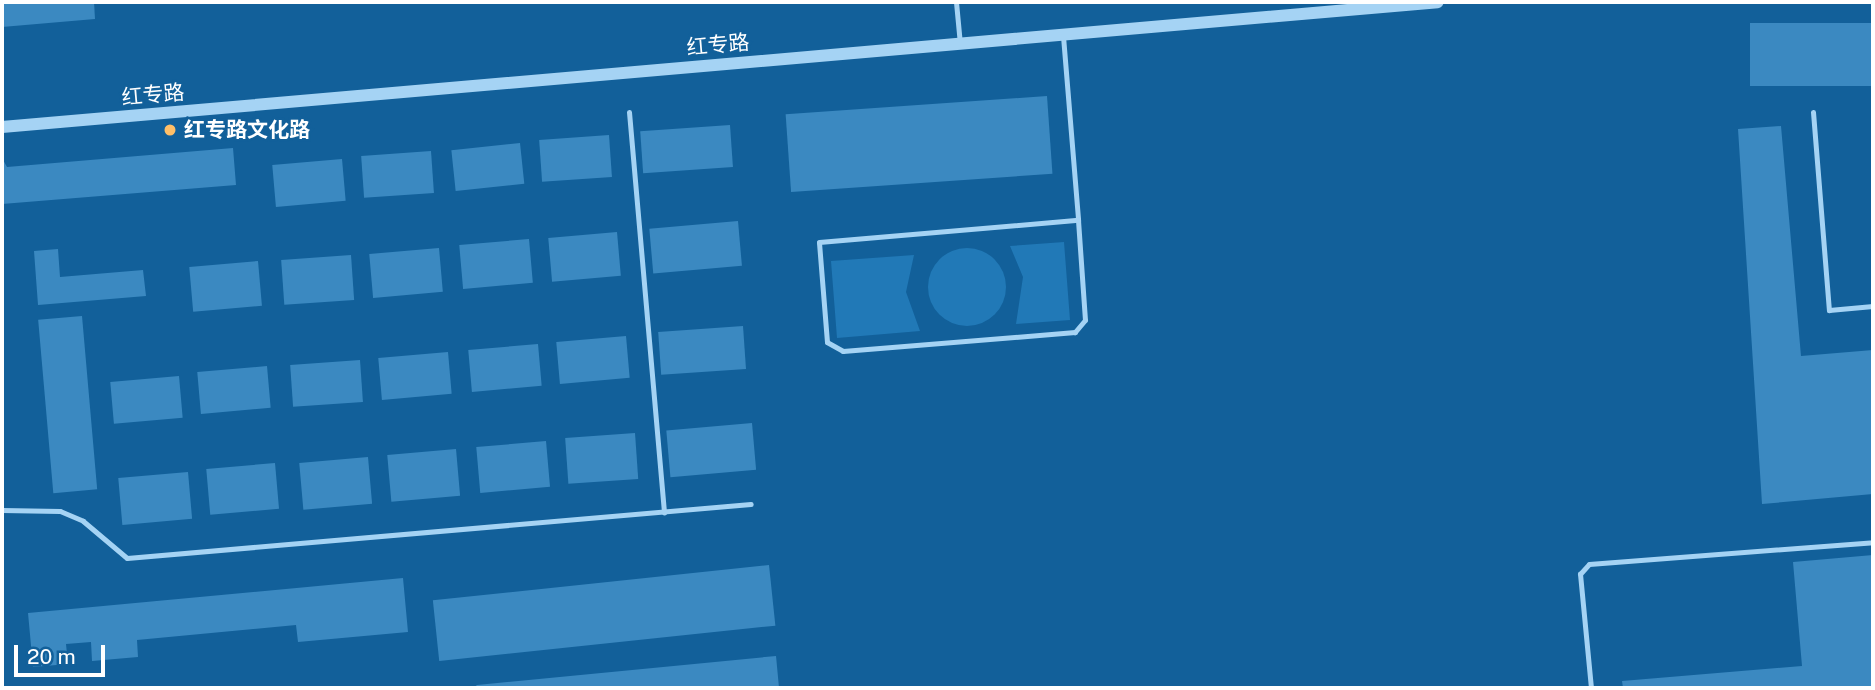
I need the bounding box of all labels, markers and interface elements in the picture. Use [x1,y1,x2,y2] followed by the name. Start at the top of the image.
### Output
[686,30,750,60] street label: 红专路
[121,80,185,110] street label: 红专路
[184,117,310,143] place label: 红专路文化路
[162,122,178,138] marker: 红专路文化路
[18,630,108,674] scale bar
[27,644,76,669] text: 20 m

